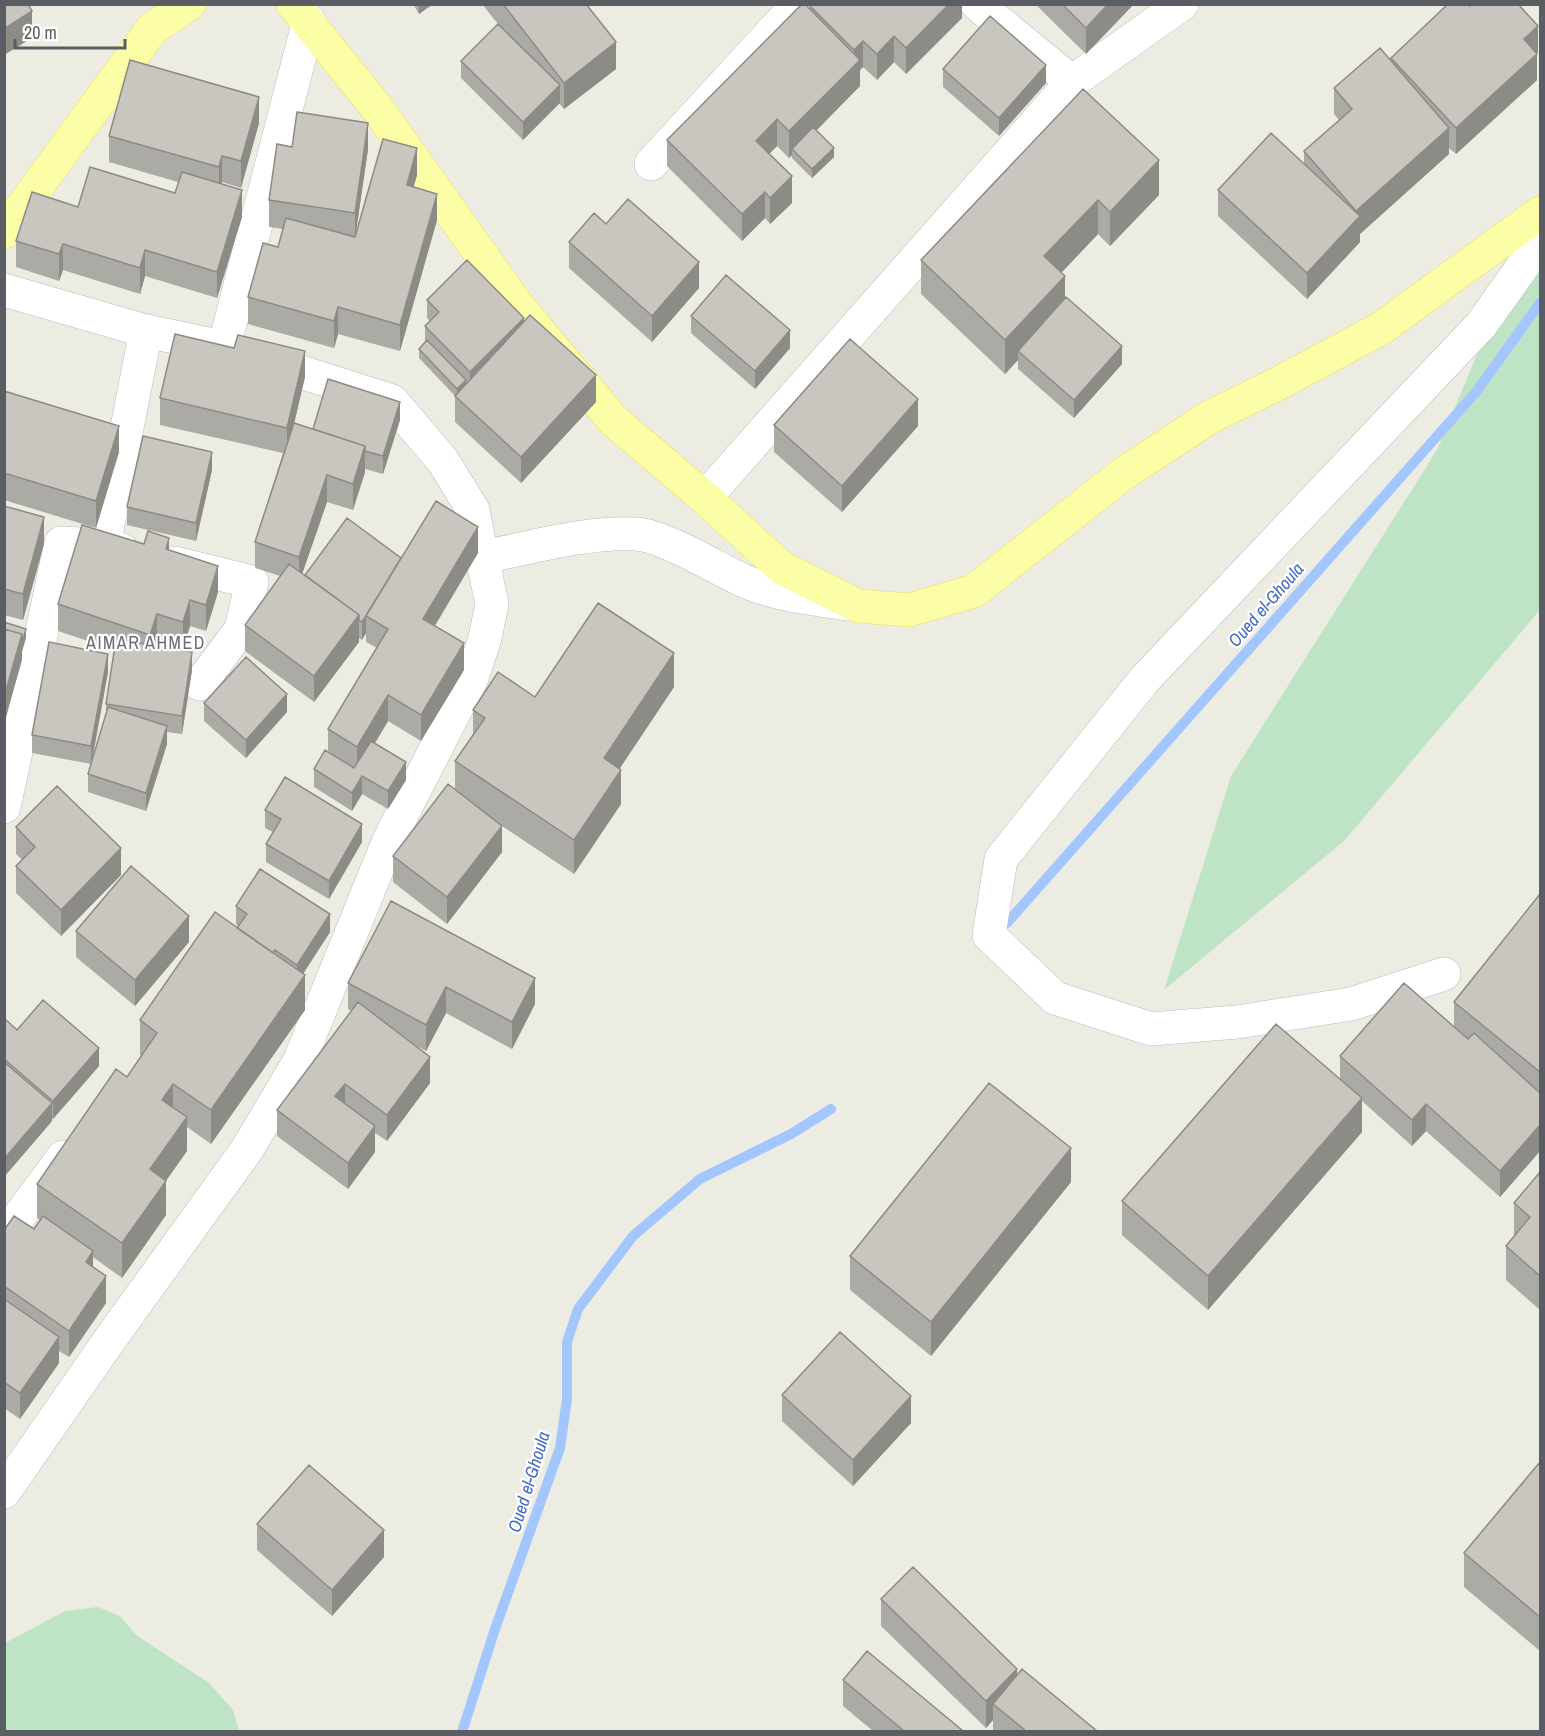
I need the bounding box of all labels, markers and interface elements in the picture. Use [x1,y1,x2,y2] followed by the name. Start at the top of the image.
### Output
[15,12,124,50] scale bar
[24,20,57,45] text: 20 m
[1222,557,1309,652] water label: Oued el-Ghoula
[85,630,206,655] district label: AIMAR AHMED
[501,1428,556,1535] water label: Oued el-Ghoula

